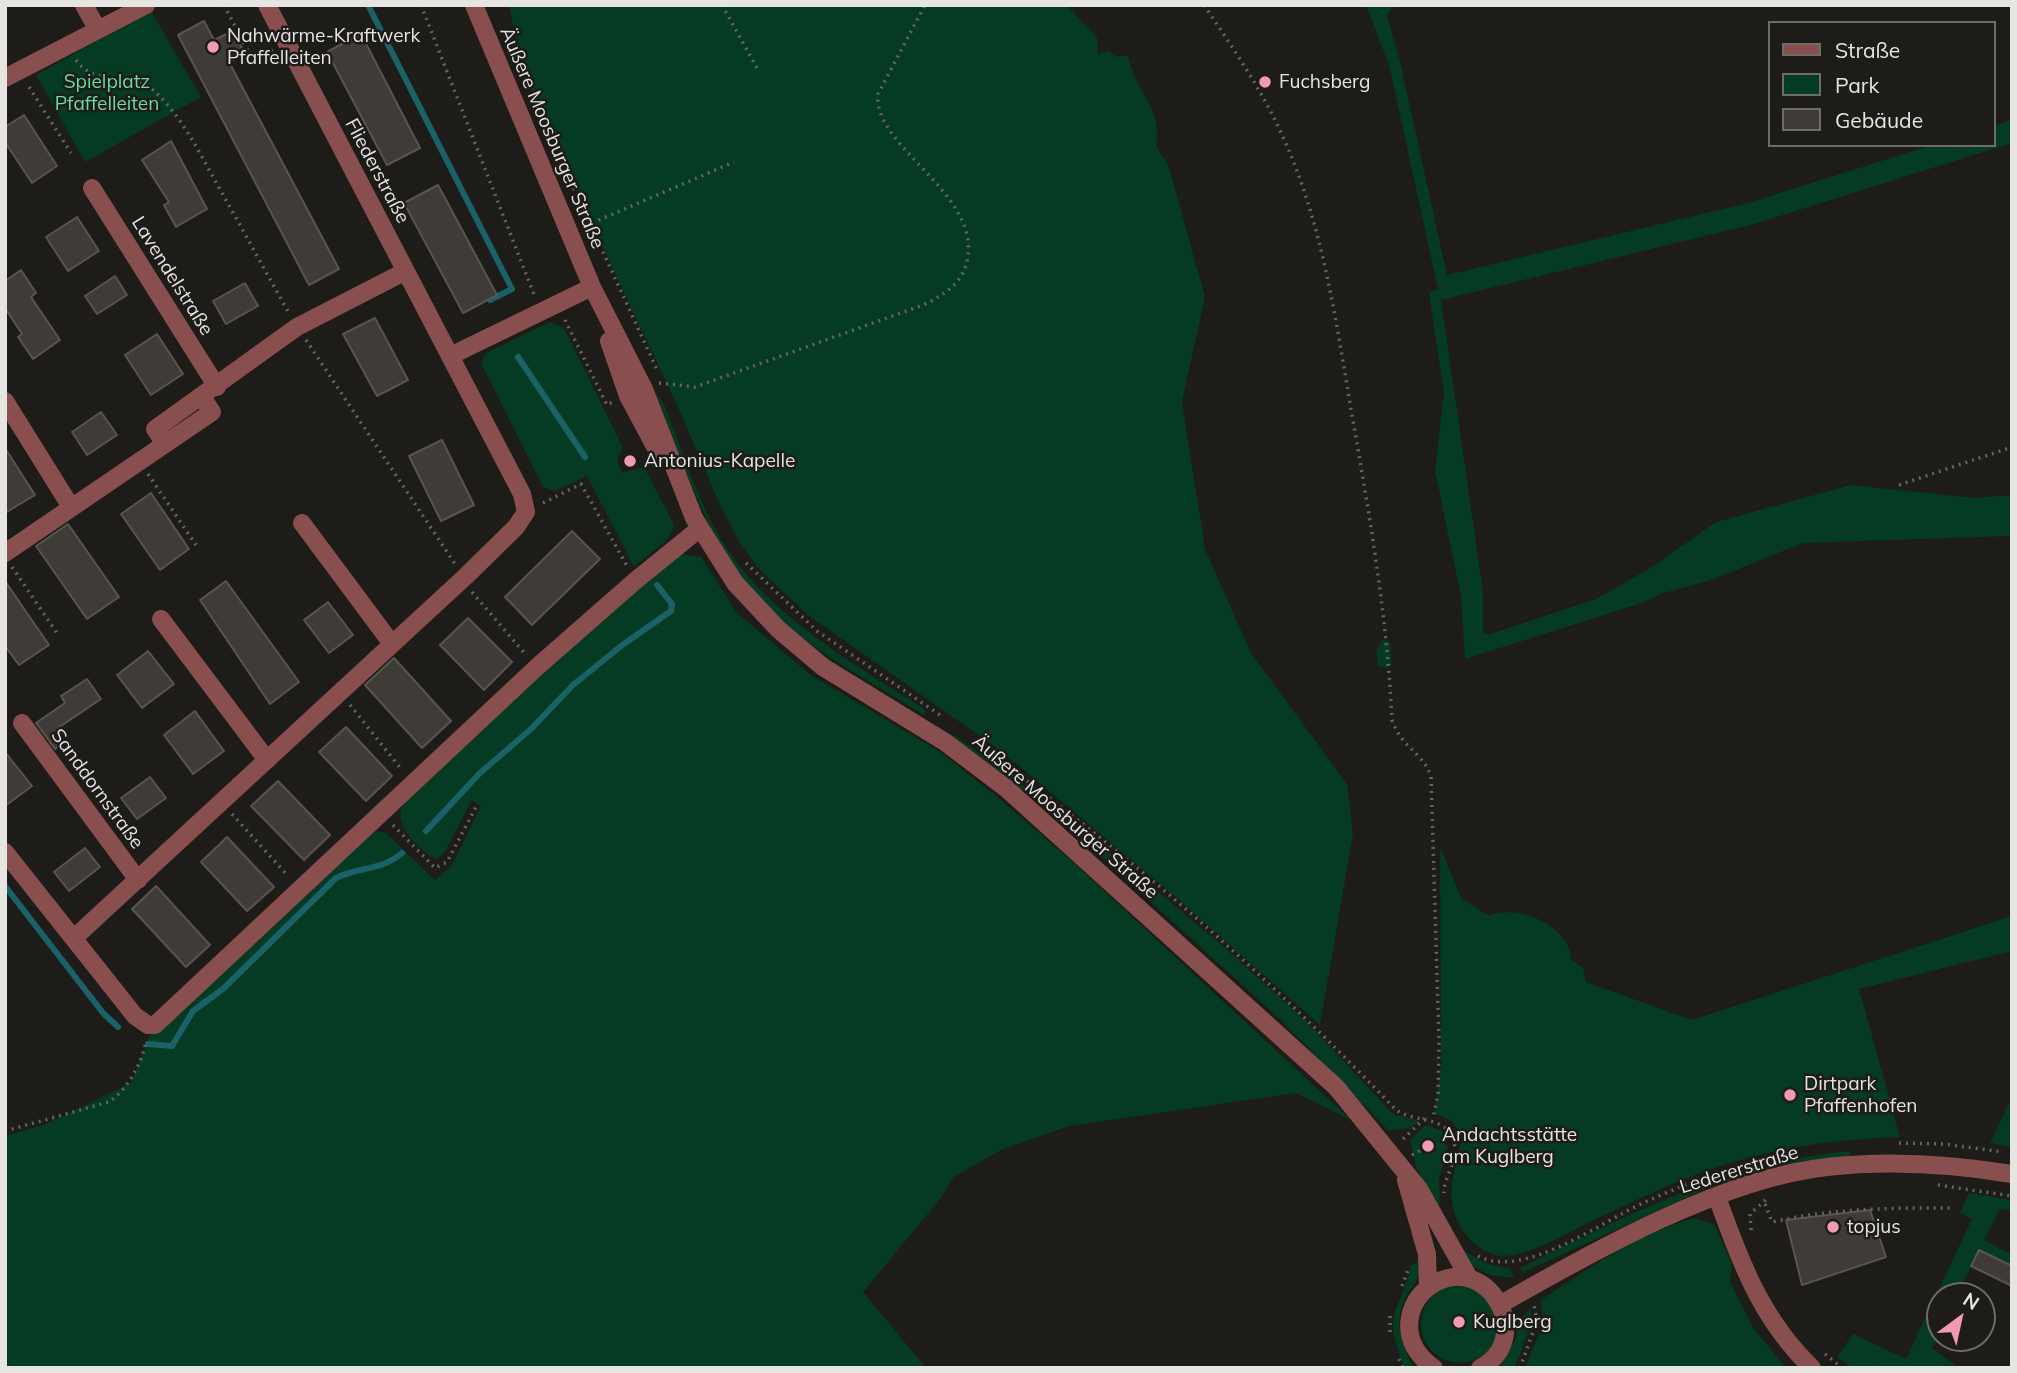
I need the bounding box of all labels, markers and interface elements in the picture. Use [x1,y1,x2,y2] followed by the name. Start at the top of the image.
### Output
[1769,21,1996,147] legend
[495,24,609,252] street label: Äußere Moosburger Straße
[227,25,420,69] place label: Nahwärme-Kraftwerk Pfaffelleiten
[1835,37,1900,63] text: Straße
[205,39,221,55] marker: Nahwärme-Kraftwerk Pfaffelleiten
[55,71,159,115] park label: Spielplatz Pfaffelleiten
[1279,71,1370,93] place label: Fuchsberg
[1835,72,1879,98] text: Park
[1257,74,1273,90] marker: Fuchsberg
[1835,107,1923,133] text: Gebäude
[340,115,414,227] street label: Fliederstraße
[126,212,218,340] street label: Lavendelstraße
[644,450,795,472] place label: Antonius-Kapelle
[622,453,638,469] marker: Antonius-Kapelle
[46,725,148,853] street label: Sanddornstraße
[967,730,1163,904] street label: Äußere Moosburger Straße
[1804,1073,1917,1117] place label: Dirtpark Pfaffenhofen
[1782,1087,1798,1103] marker: Dirtpark Pfaffenhofen
[1442,1124,1577,1168] place label: Andachtsstätte am Kuglberg
[1420,1138,1436,1154] marker: Andachtsstätte am Kuglberg
[1677,1141,1801,1199] street label: Ledererstraße
[1847,1216,1901,1238] place label: topjus
[1825,1219,1841,1235] marker: topjus
[1926,1282,1996,1352] north arrow
[1959,1287,1984,1315] text: N
[1473,1311,1552,1333] place label: Kuglberg
[1451,1314,1467,1330] marker: Kuglberg

